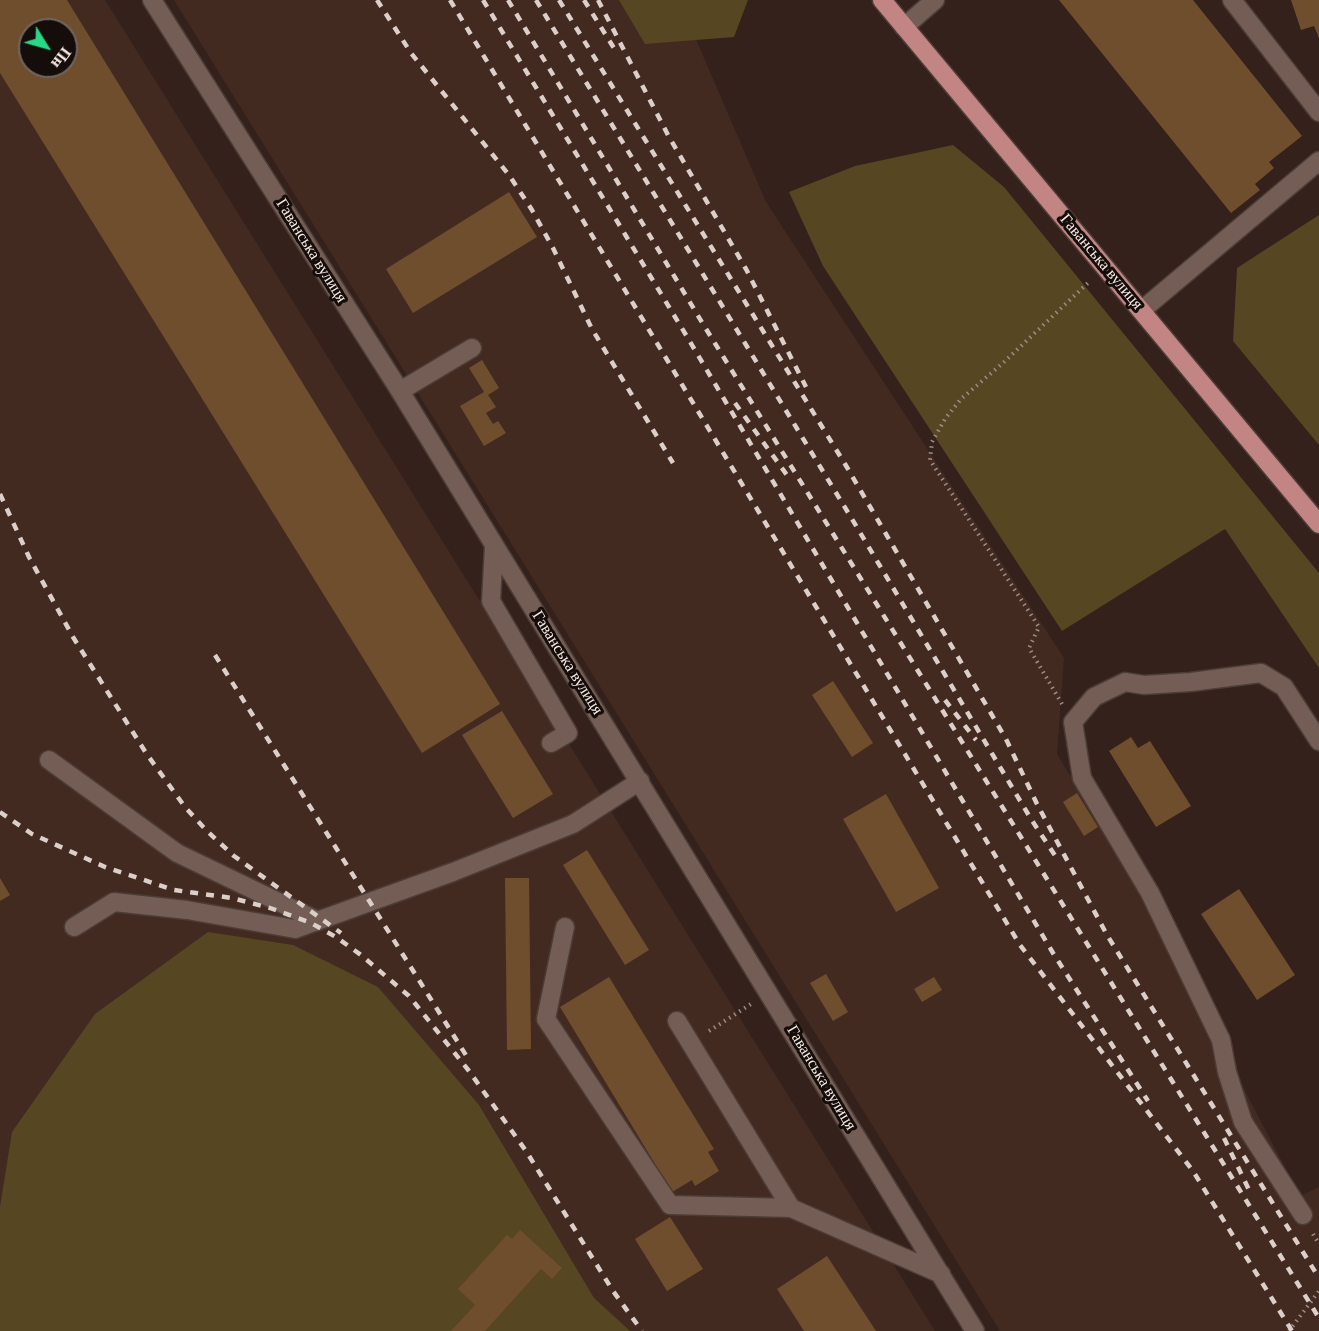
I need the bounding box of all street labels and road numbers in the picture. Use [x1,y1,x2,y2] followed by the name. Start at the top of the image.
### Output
[271,196,351,306] street label: Гаванська вулиця
[1055,210,1147,314] street label: Гаванська вулиця
[527,608,607,718] street label: Гаванська вулиця
[782,1022,860,1134] street label: Гаванська вулиця

